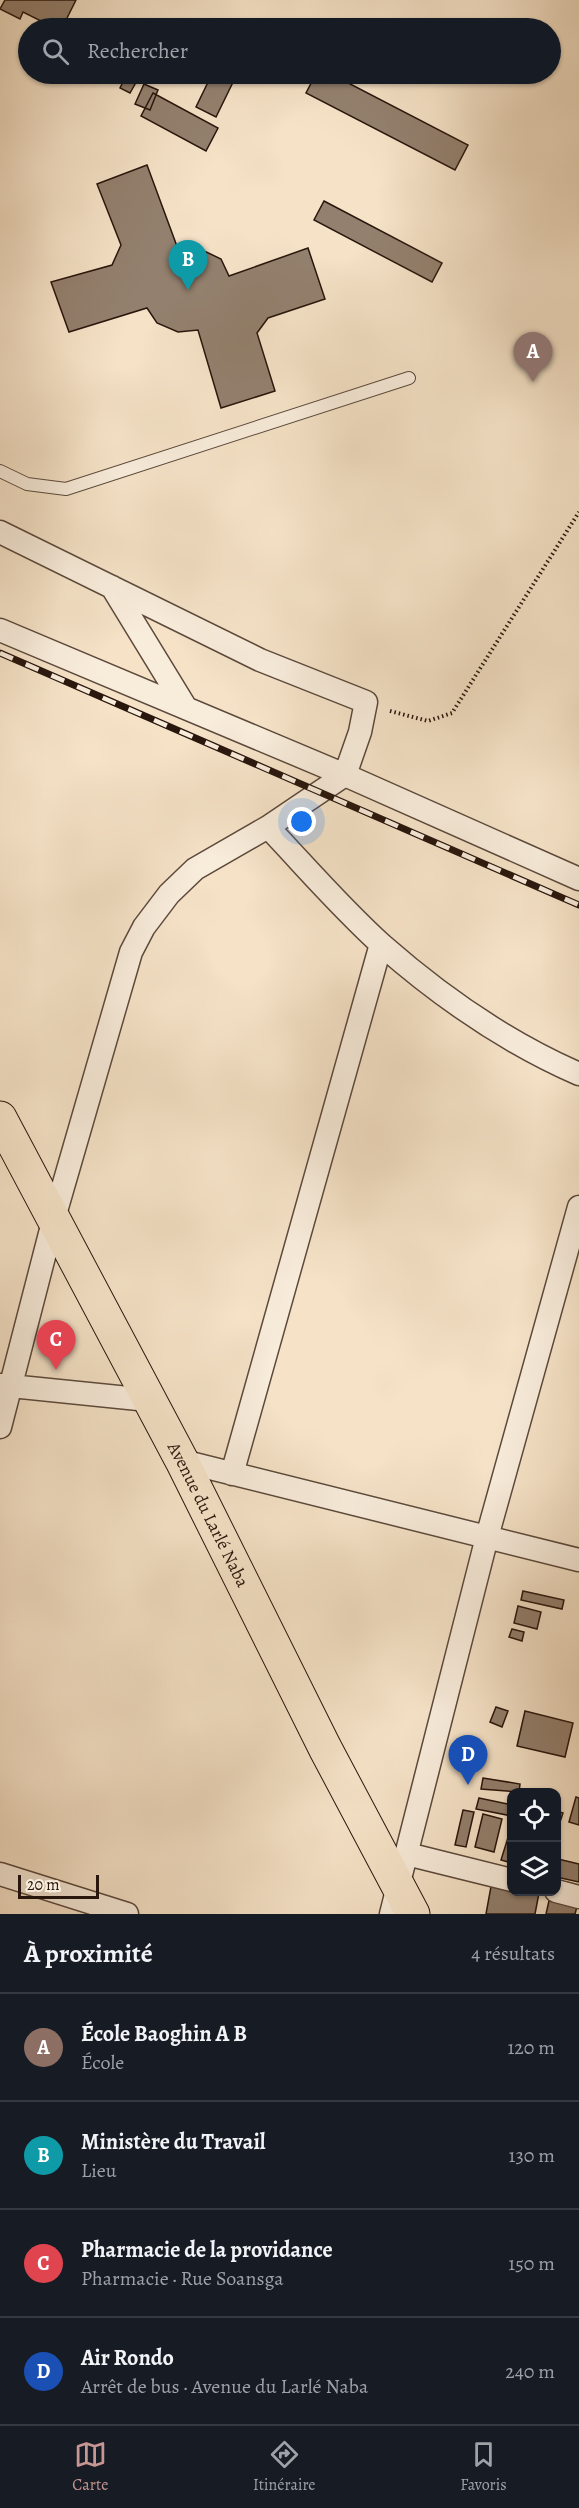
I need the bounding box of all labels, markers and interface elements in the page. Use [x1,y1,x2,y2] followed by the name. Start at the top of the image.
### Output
[18,18,561,84] search box
[39,35,72,68] icon: search
[87,36,188,66] text: Rechercher
[168,240,207,290] pin: B
[514,332,552,382] pin: A
[287,807,316,836] your location
[36,1320,76,1370] pin: C
[162,1437,255,1592] street label: Avenue du Larlé Naba
[448,1736,488,1785] pin: D
[507,1788,561,1896] map controls
[507,1788,561,1842] button: locate
[507,1842,561,1896] button: layers
[18,1872,99,1900] scale bar
[27,1874,60,1896] text: 20 m
[24,1936,153,1971] text: À proximité
[471,1940,555,1967] text: 4 résultats
[81,2019,247,2049] text: École Baoghin A B
[37,2034,50,2061] text: A
[507,2034,555,2061] text: 120 m
[81,2049,124,2076] text: École
[81,2127,266,2157] text: Ministère du Travail
[37,2142,50,2169] text: B
[509,2142,555,2169] text: 130 m
[81,2157,117,2184] text: Lieu
[81,2235,333,2265] text: Pharmacie de la providance
[37,2250,50,2277] text: C
[508,2250,555,2277] text: 150 m
[81,2265,284,2292] text: Pharmacie · Rue Soansga
[81,2343,174,2373] text: Air Rondo
[37,2358,50,2385] text: D
[505,2358,555,2385] text: 240 m
[81,2373,368,2400] text: Arrêt de bus · Avenue du Larlé Naba
[72,2438,108,2496] tab: Carte
[253,2438,316,2496] tab: Itinéraire
[460,2438,507,2496] tab: Favoris

